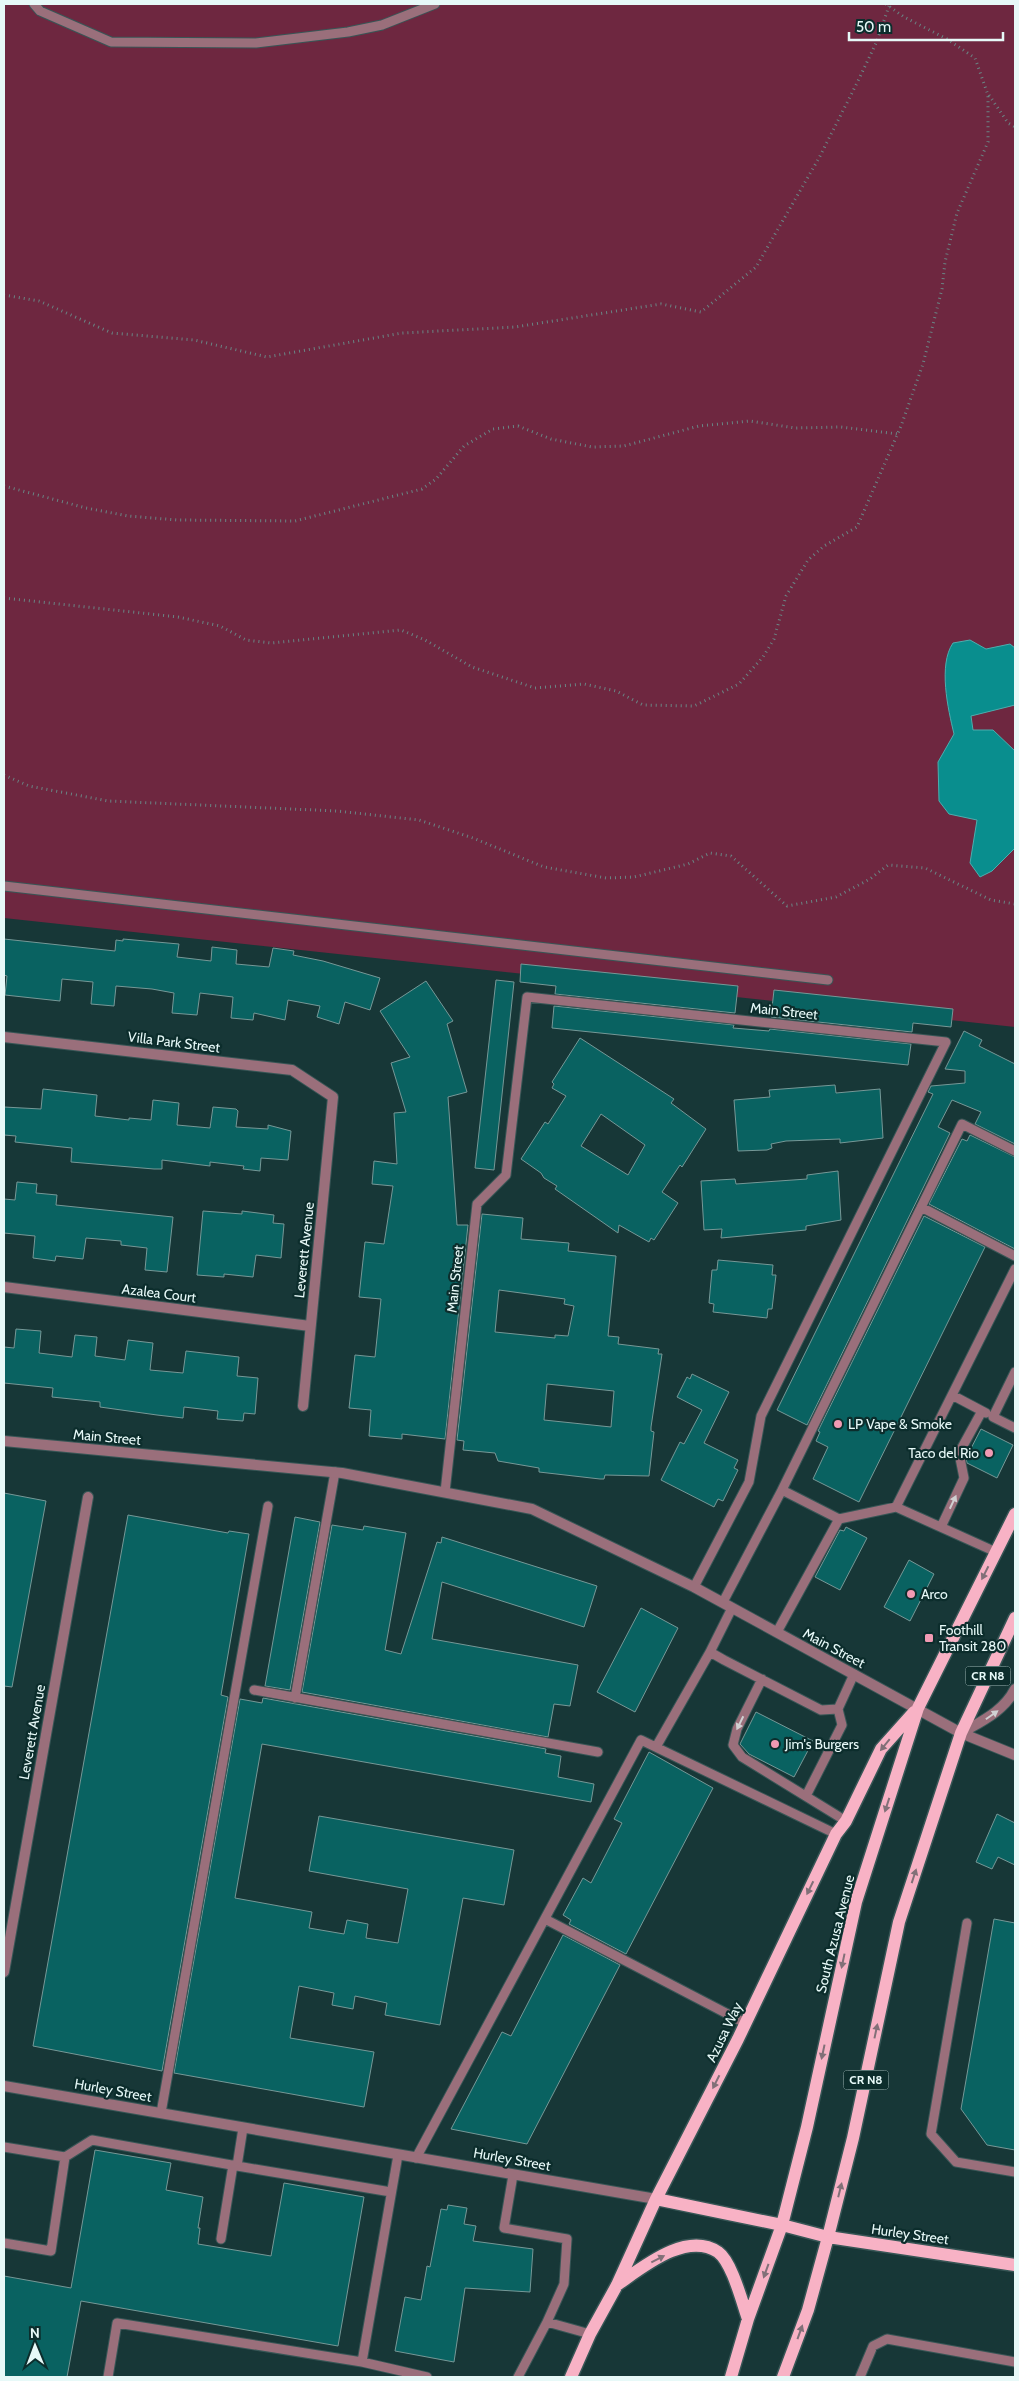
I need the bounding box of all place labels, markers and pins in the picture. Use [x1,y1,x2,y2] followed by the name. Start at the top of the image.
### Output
[848,1415,952,1433] place label: LP Vape & Smoke
[832,1418,844,1430] marker: LP Vape & Smoke
[908,1444,979,1462] place label: Taco del Rio
[983,1447,995,1459] marker: Taco del Rio
[921,1585,948,1603] place label: Arco
[905,1588,917,1600] marker: Arco
[939,1621,1007,1655] place label: Foothill Transit 280
[923,1632,935,1644] marker: Foothill Transit 280
[784,1735,859,1753] place label: Jim's Burgers
[769,1738,781,1750] marker: Jim's Burgers

